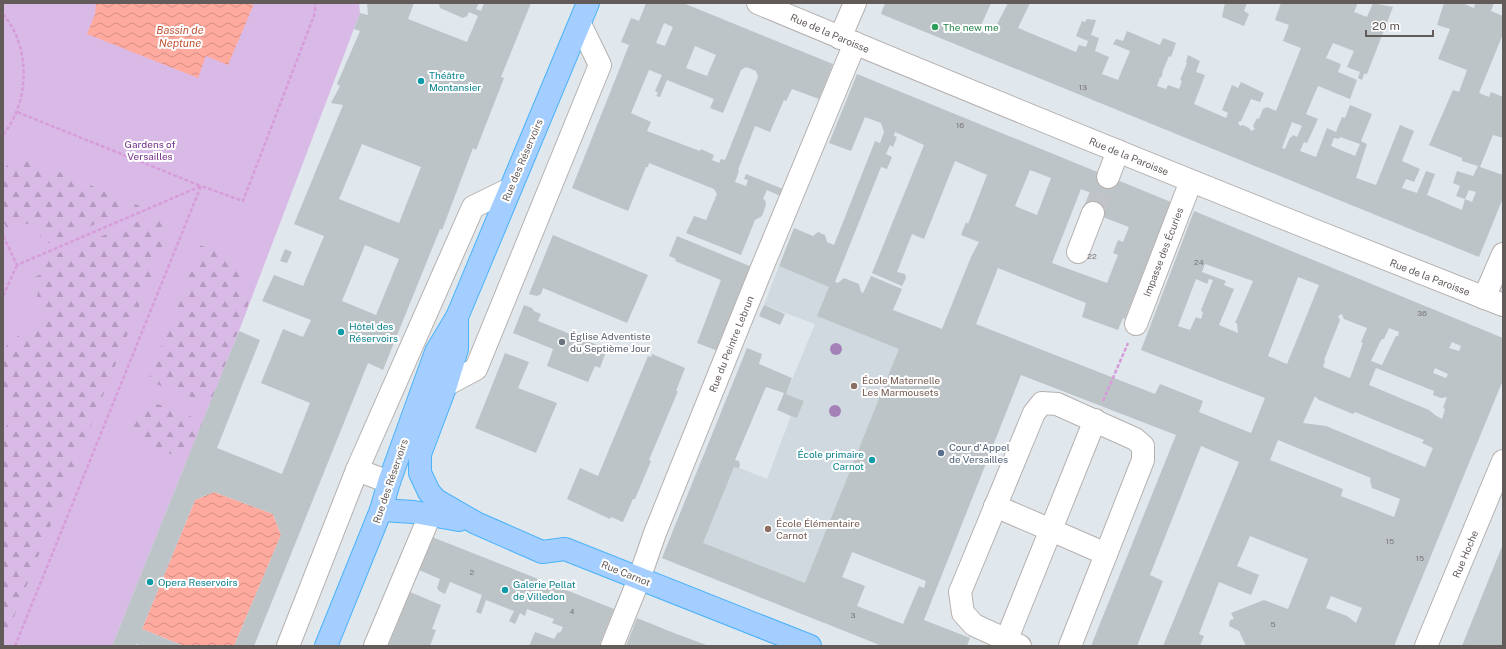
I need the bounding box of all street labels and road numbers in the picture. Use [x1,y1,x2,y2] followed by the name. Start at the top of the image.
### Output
[789,11,872,55] street label: Rue de la Paroisse
[499,117,545,203] street label: Rue des Réservoirs
[1087,135,1171,178] street label: Rue de la Paroisse
[1140,206,1186,298] street label: Impasse des Écuries
[1388,256,1472,298] street label: Rue de la Paroisse
[706,294,756,394] street label: Rue du Peintre Lebrun
[370,437,410,525] street label: Rue des Réservoirs
[1450,528,1481,580] street label: Rue Hoche
[600,558,652,588] street label: Rue Carnot

